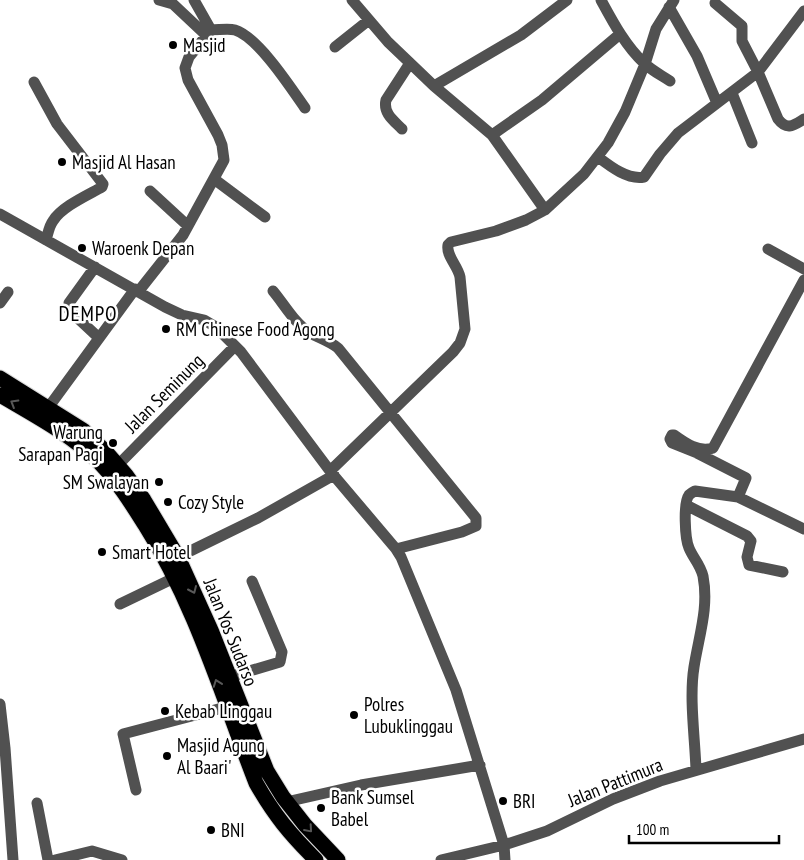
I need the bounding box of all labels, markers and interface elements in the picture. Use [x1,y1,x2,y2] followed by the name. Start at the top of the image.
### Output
[183,33,226,57] place label: Masjid
[167,39,179,51] marker: Masjid
[72,150,176,174] place label: Masjid Al Hasan
[56,156,68,168] marker: Masjid Al Hasan
[92,236,194,260] place label: Waroenk Depan
[76,242,88,254] marker: Waroenk Depan
[58,300,118,327] district label: DEMPO
[176,317,335,341] place label: RM Chinese Food Agong
[160,323,172,335] marker: RM Chinese Food Agong
[119,348,209,438] street label: Jalan Seminung
[11,400,20,410] one-way arrow
[18,420,103,466] place label: Warung Sarapan Pagi
[107,437,119,449] marker: Warung Sarapan Pagi
[63,470,149,494] place label: SM Swalayan
[153,476,165,488] marker: SM Swalayan
[178,490,244,514] place label: Cozy Style
[162,496,174,508] marker: Cozy Style
[112,540,191,564] place label: Smart Hotel
[96,546,108,558] marker: Smart Hotel
[198,574,263,689] street label: Jalan Yos Sudarso
[186,585,197,594] one-way arrow
[213,679,223,687] one-way arrow
[364,692,453,738] place label: Polres Lubuklinggau
[175,699,272,723] place label: Kebab Linggau
[159,705,171,717] marker: Kebab Linggau
[348,709,360,721] marker: Polres Lubuklinggau
[177,733,265,779] place label: Masjid Agung Al Baari'
[161,750,173,762] marker: Masjid Agung Al Baari'
[563,752,666,812] street label: Jalan Pattimura
[331,785,415,831] place label: Bank Sumsel Babel
[513,789,536,813] place label: BRI
[497,795,509,807] marker: BRI
[315,802,327,814] marker: Bank Sumsel Babel
[629,812,779,844] scale bar
[221,818,245,842] place label: BNI
[636,820,669,839] text: 100 m
[303,823,312,832] one-way arrow
[205,824,217,836] marker: BNI

